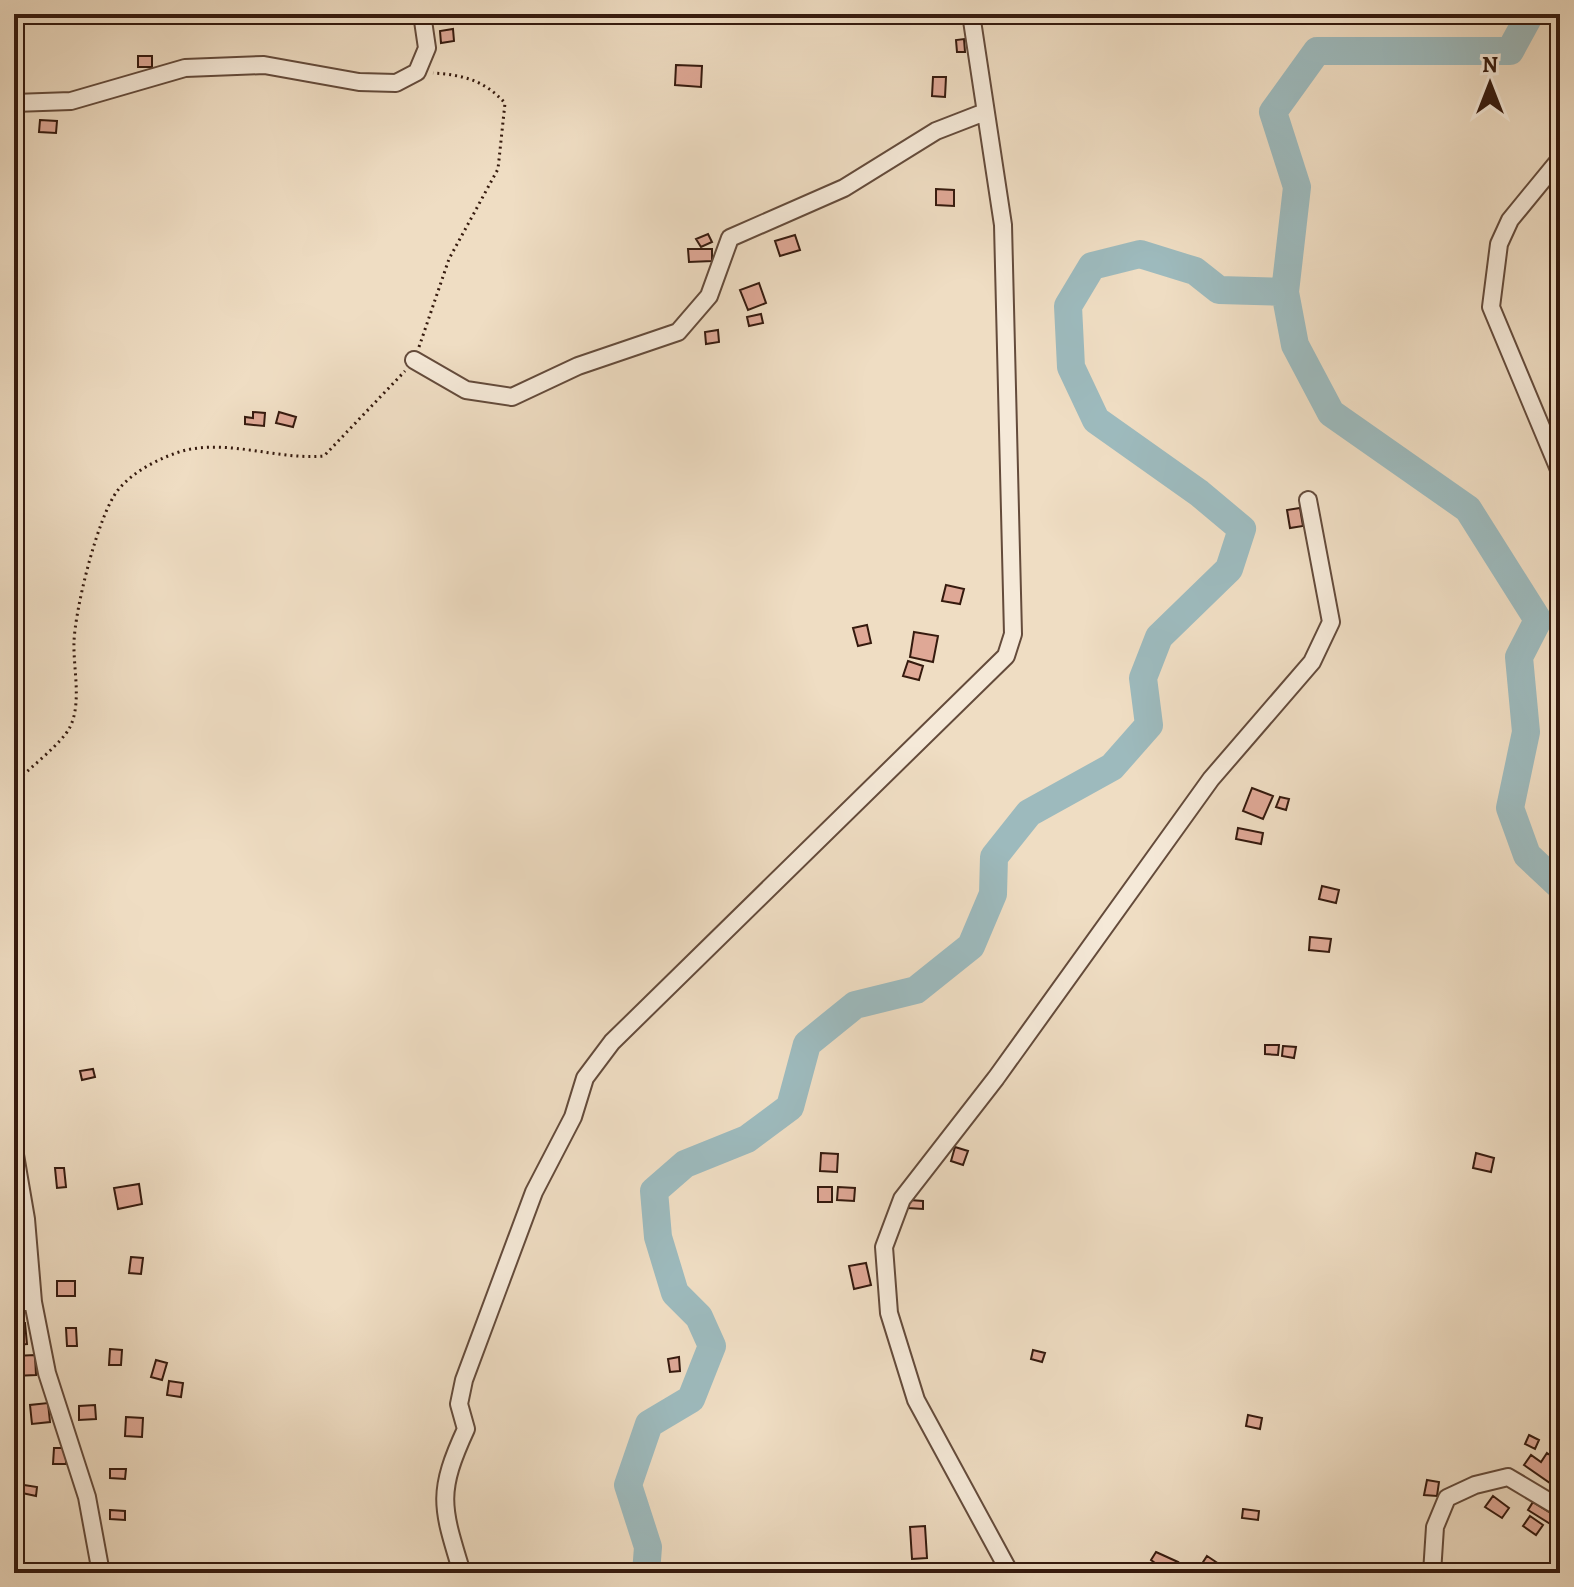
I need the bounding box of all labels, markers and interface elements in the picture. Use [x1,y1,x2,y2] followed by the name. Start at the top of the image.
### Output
[1450,44,1530,124] north arrow
[1482,50,1498,80] text: N

